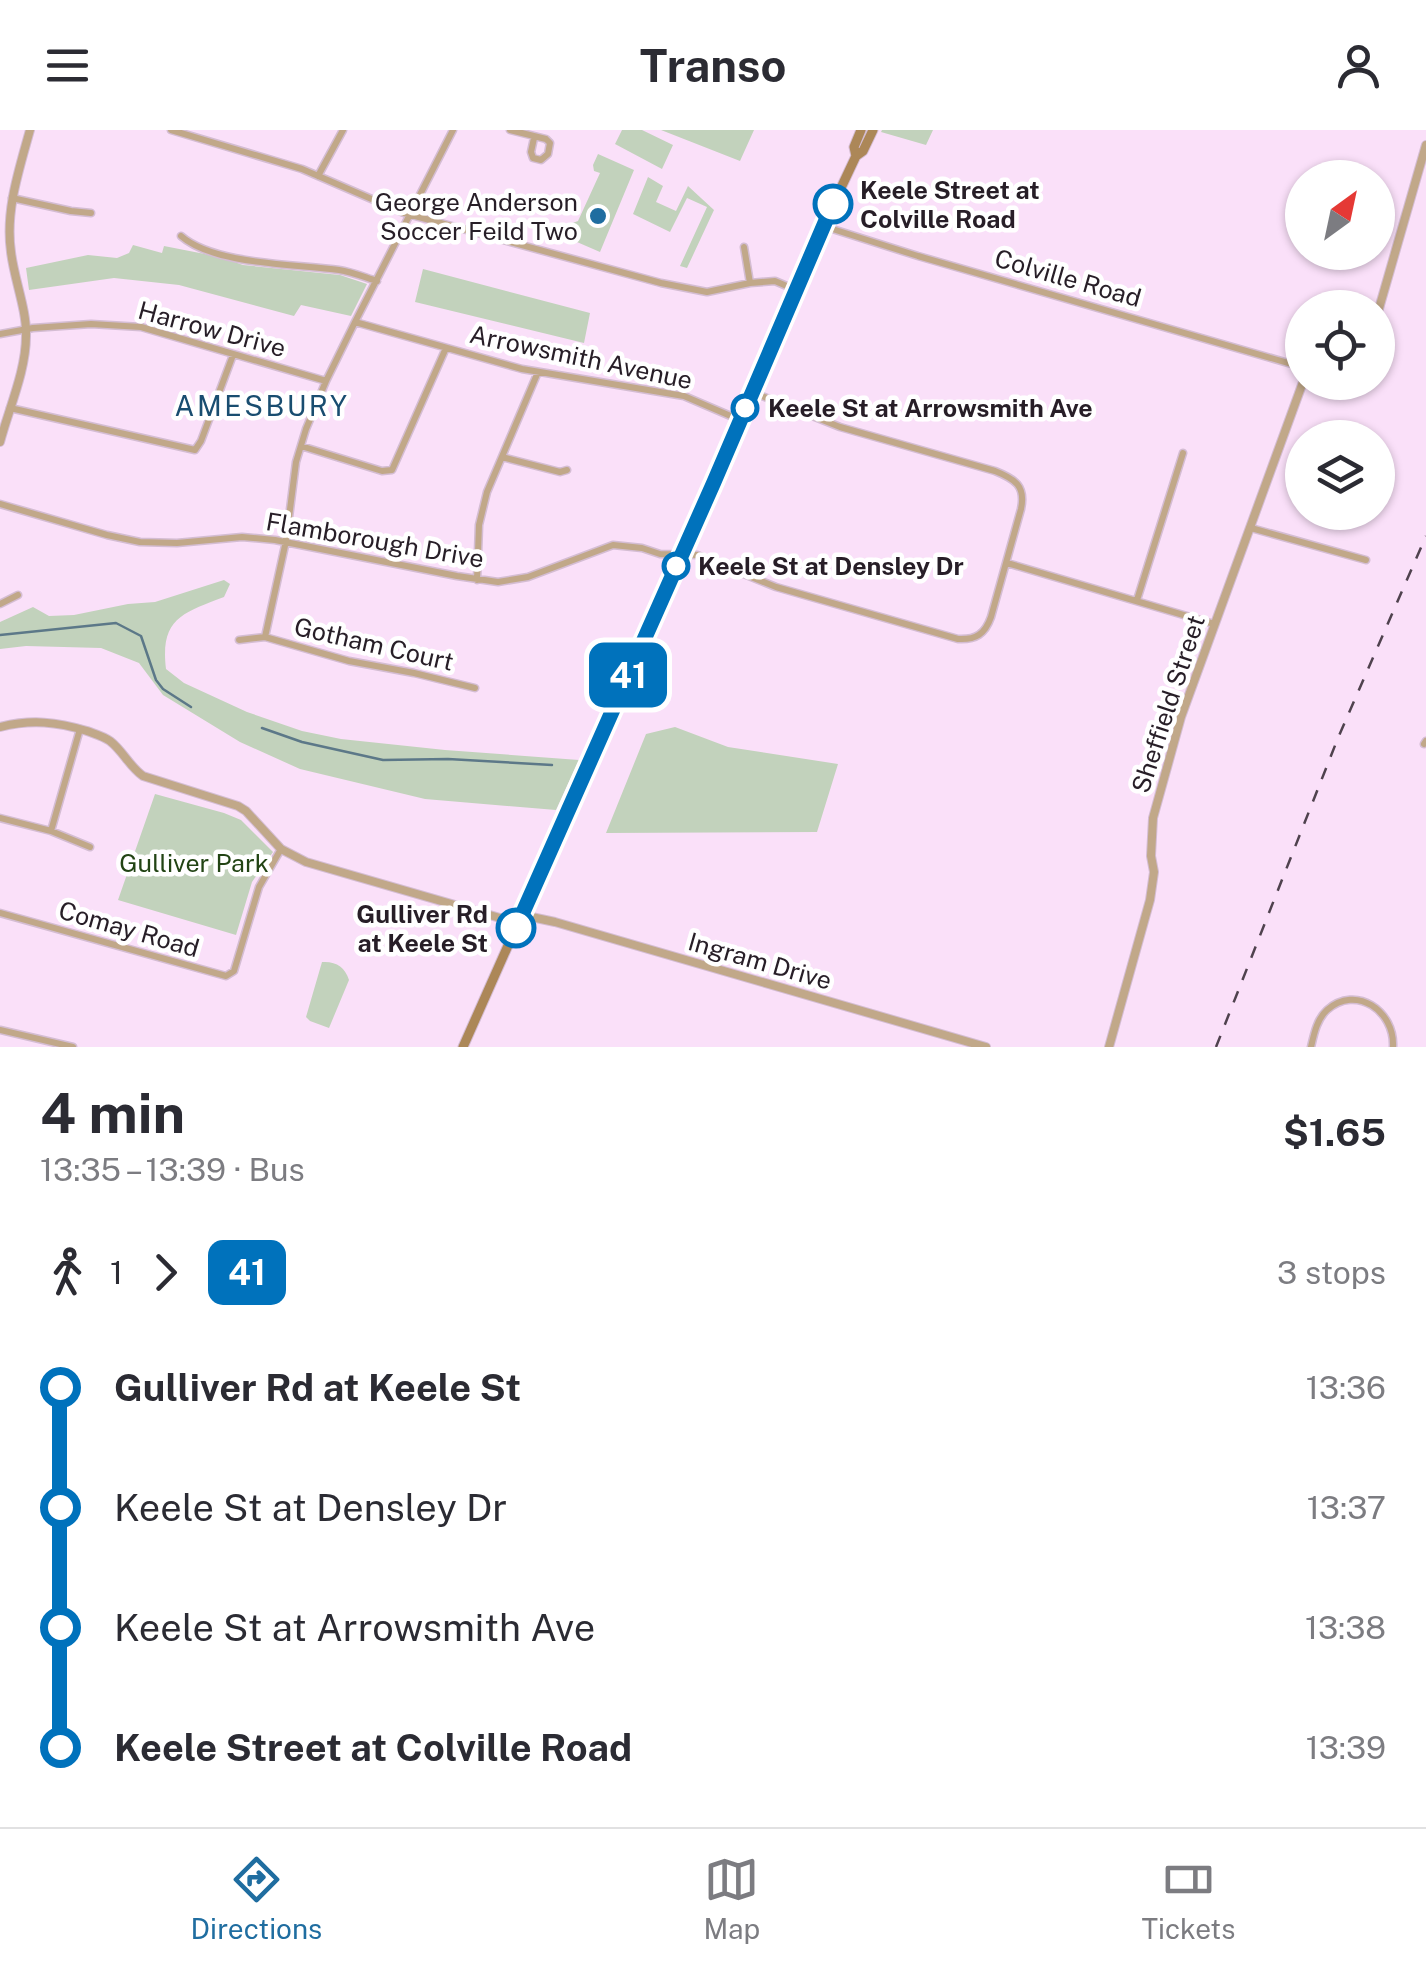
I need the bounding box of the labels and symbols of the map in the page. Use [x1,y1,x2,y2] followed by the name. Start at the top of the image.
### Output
[1285,160,1395,270] north arrow
[860,175,1040,234] place label: Keele Street at Colville Road
[814,185,852,223] marker: Keele Street at Colville Road
[375,187,578,246] place label: George Anderson Soccer Feild Two
[587,205,609,227] marker: George Anderson Soccer Feild Two
[991,243,1145,313] street label: Colville Road
[135,295,289,363] street label: Harrow Drive
[467,319,695,395] street label: Arrowsmith Avenue
[175,389,349,422] district label: AMESBURY
[768,393,1093,423] place label: Keele St at Arrowsmith Ave
[732,395,758,421] marker: Keele St at Arrowsmith Ave
[264,506,486,574] street label: Flamborough Drive
[698,551,964,581] place label: Keele St at Densley Dr
[663,553,689,579] marker: Keele St at Densley Dr
[291,611,457,677] street label: Gotham Court
[1125,611,1211,797] street label: Sheffield Street
[583,642,673,708] line badge: 41
[119,848,269,878] park label: Gulliver Park
[55,895,203,963] street label: Comay Road
[356,899,488,958] place label: Gulliver Rd at Keele St
[497,909,535,947] marker: Gulliver Rd at Keele St
[685,926,835,996] street label: Ingram Drive

